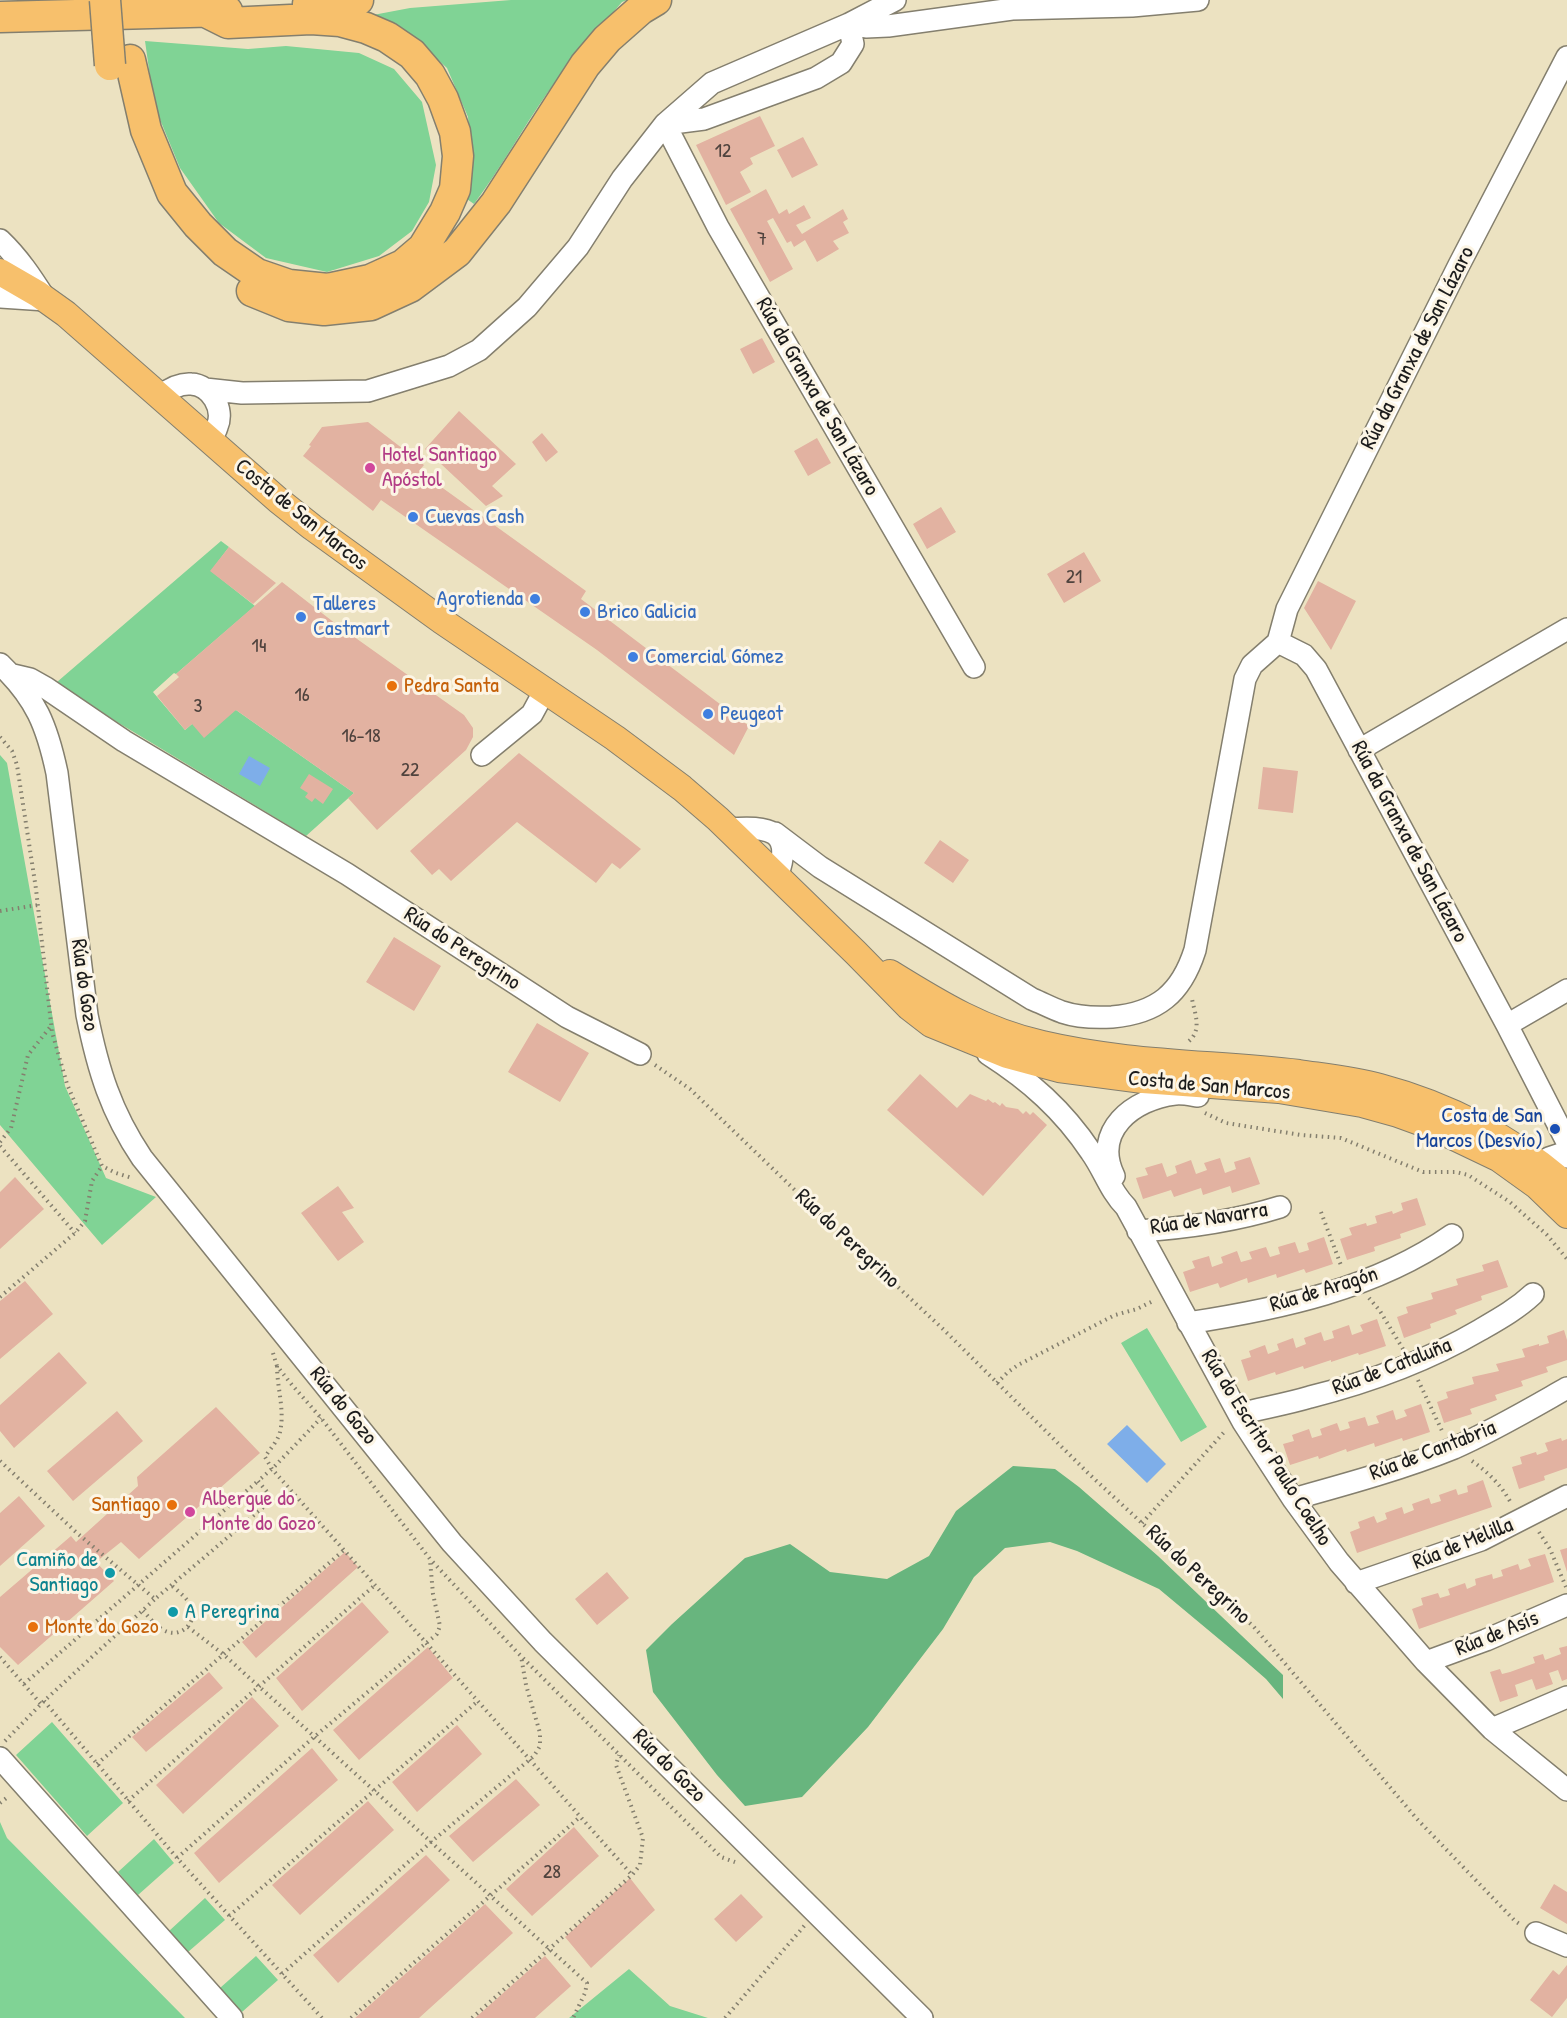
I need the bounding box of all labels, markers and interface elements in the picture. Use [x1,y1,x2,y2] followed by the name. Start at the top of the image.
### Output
[715,140,731,164] house number: 12
[757,228,767,252] house number: 7
[1355,242,1481,454] street label: Rúa da Granxa de San Lázaro
[750,293,884,501] street label: Rúa da Granxa de San Lázaro
[382,442,497,494] place label: Hotel Santiago Apóstol
[229,454,373,576] street label: Costa de San Marcos
[363,461,377,475] marker: Hotel Santiago Apóstol
[425,504,524,530] place label: Cuevas Cash
[406,510,420,524] marker: Cuevas Cash
[1066,566,1082,590] house number: 21
[437,586,523,612] place label: Agrotienda
[313,591,389,642] place label: Talleres Castmart
[528,592,542,606] marker: Agrotienda
[597,599,696,625] place label: Brico Galicia
[578,605,592,619] marker: Brico Galicia
[294,610,308,624] marker: Talleres Castmart
[252,635,266,659] house number: 14
[645,644,784,670] place label: Comercial Gómez
[626,650,640,664] marker: Comercial Gómez
[404,673,499,699] place label: Pedra Santa
[385,679,399,693] marker: Pedra Santa
[294,684,310,708] house number: 16
[194,695,202,719] house number: 3
[720,701,783,727] place label: Peugeot
[701,707,715,721] marker: Peugeot
[341,725,381,749] house number: 16-18
[1345,737,1473,947] street label: Rúa da Granxa de San Lázaro
[401,759,419,783] house number: 22
[399,902,525,996] street label: Rúa do Peregrino
[64,937,104,1033] street label: Rúa do Gozo
[1127,1066,1291,1106] street label: Costa de San Marcos
[1416,1103,1543,1154] place label: Costa de San Marcos (Desvío)
[1548,1122,1562,1136] marker: Costa de San Marcos (Desvío)
[789,1184,905,1294] street label: Rúa do Peregrino
[1149,1197,1269,1241] street label: Rúa de Navarra
[1267,1261,1381,1319] street label: Rúa de Aragón
[1329,1332,1455,1402] street label: Rúa de Cataluña
[1195,1345,1337,1551] street label: Rúa do Escritor Paulo Coelho
[304,1362,382,1450] street label: Rúa do Gozo
[1366,1415,1500,1487] street label: Rúa de Cantabria
[202,1486,315,1538] place label: Albergue do Monte do Gozo
[92,1492,160,1518] place label: Santiago
[165,1498,179,1512] marker: Santiago
[183,1505,197,1519] marker: Albergue do Monte do Gozo
[1409,1512,1517,1576] street label: Rúa de Melilla
[1140,1520,1256,1630] street label: Rúa do Peregrino
[16,1547,98,1598] place label: Camiño de Santiago
[103,1566,117,1580] marker: Camiño de Santiago
[185,1599,279,1625] place label: A Peregrina
[166,1605,180,1619] marker: A Peregrina
[1452,1605,1542,1663] street label: Rúa de Asís
[45,1614,158,1640] place label: Monte do Gozo
[26,1620,40,1634] marker: Monte do Gozo
[627,1724,711,1808] street label: Rúa do Gozo
[543,1861,561,1885] house number: 28

